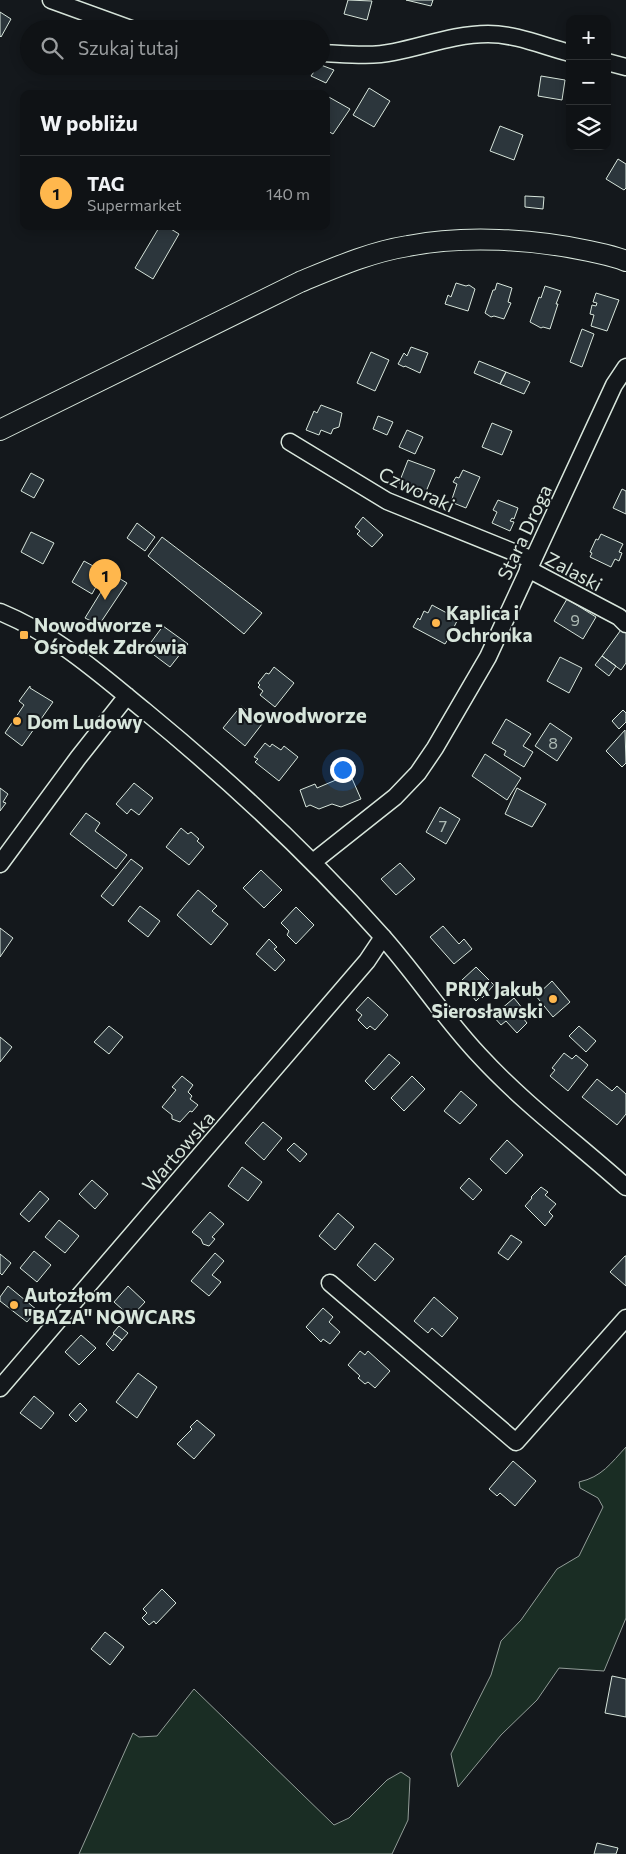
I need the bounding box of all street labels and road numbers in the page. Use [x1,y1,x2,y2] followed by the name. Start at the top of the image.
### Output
[375,461,459,517] street label: Czworaki
[492,481,556,583] street label: Stara Droga
[542,546,606,596] street label: Zalaski
[137,1106,219,1196] street label: Wartowska

